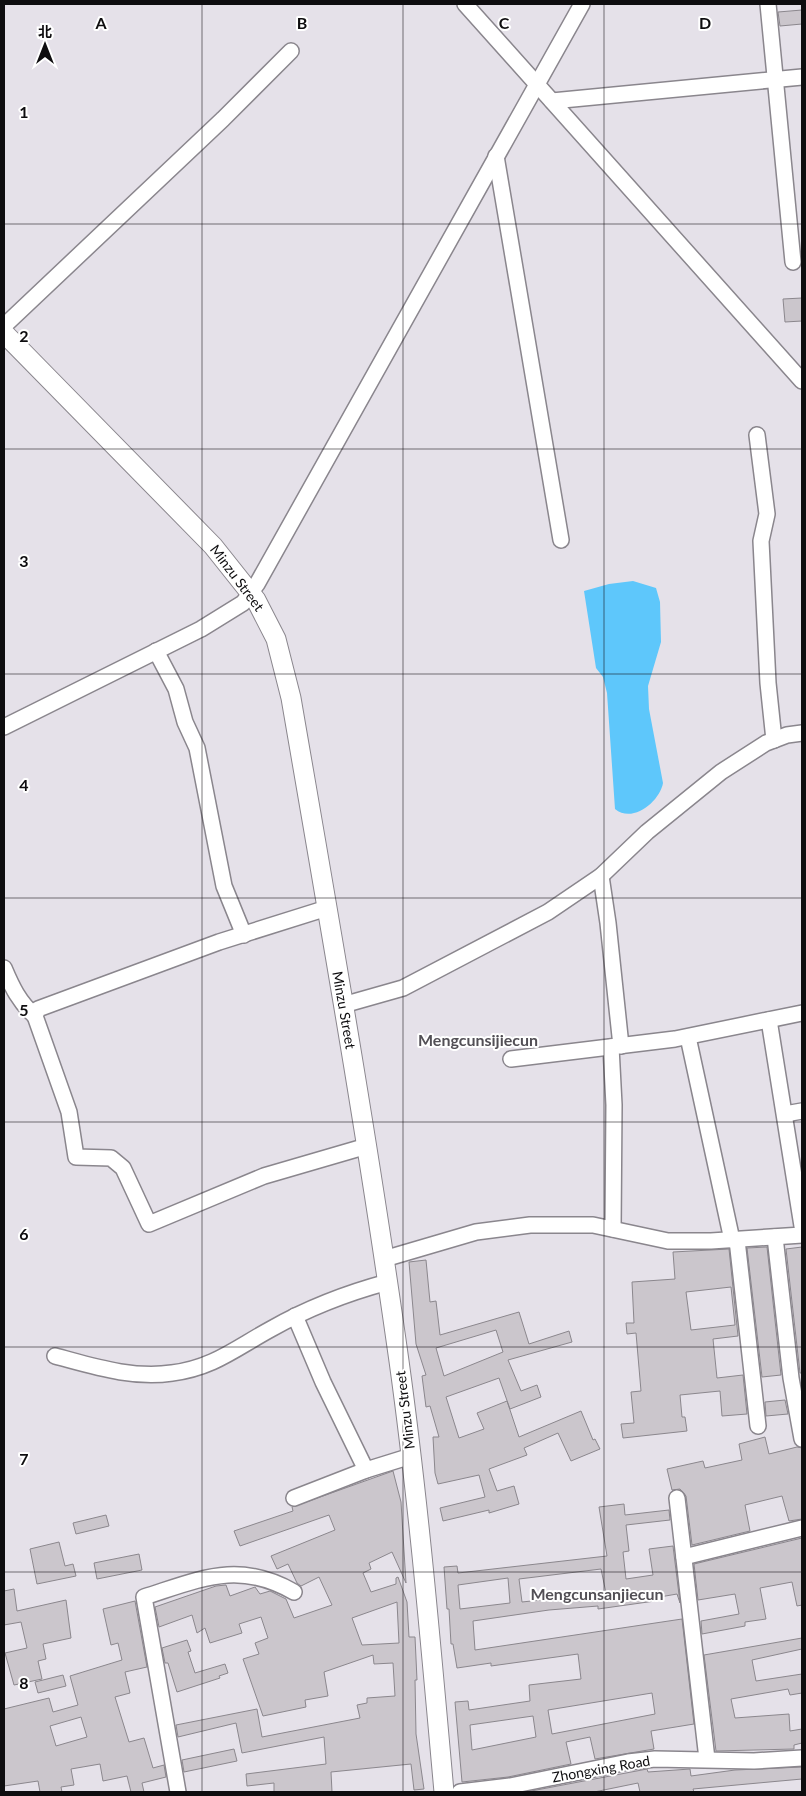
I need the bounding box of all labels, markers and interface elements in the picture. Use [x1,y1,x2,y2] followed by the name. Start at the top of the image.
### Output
[94,13,107,32] text: A
[297,13,307,32] text: B
[499,13,510,32] text: C
[699,13,711,32] text: D
[20,20,70,70] north arrow
[38,23,52,40] text: 北
[19,102,29,121] text: 1
[19,326,29,345] text: 2
[207,541,268,614] street label: Minzu Street
[19,551,29,570] text: 3
[19,775,29,794] text: 4
[329,970,360,1050] street label: Minzu Street
[19,1000,29,1019] text: 5
[418,1030,538,1049] district label: Mengcunsijiecun
[19,1224,29,1243] text: 6
[391,1370,418,1450] street label: Minzu Street
[19,1449,29,1468] text: 7
[530,1584,664,1603] district label: Mengcunsanjiecun
[19,1673,29,1692] text: 8
[551,1752,651,1785] street label: Zhongxing Road

